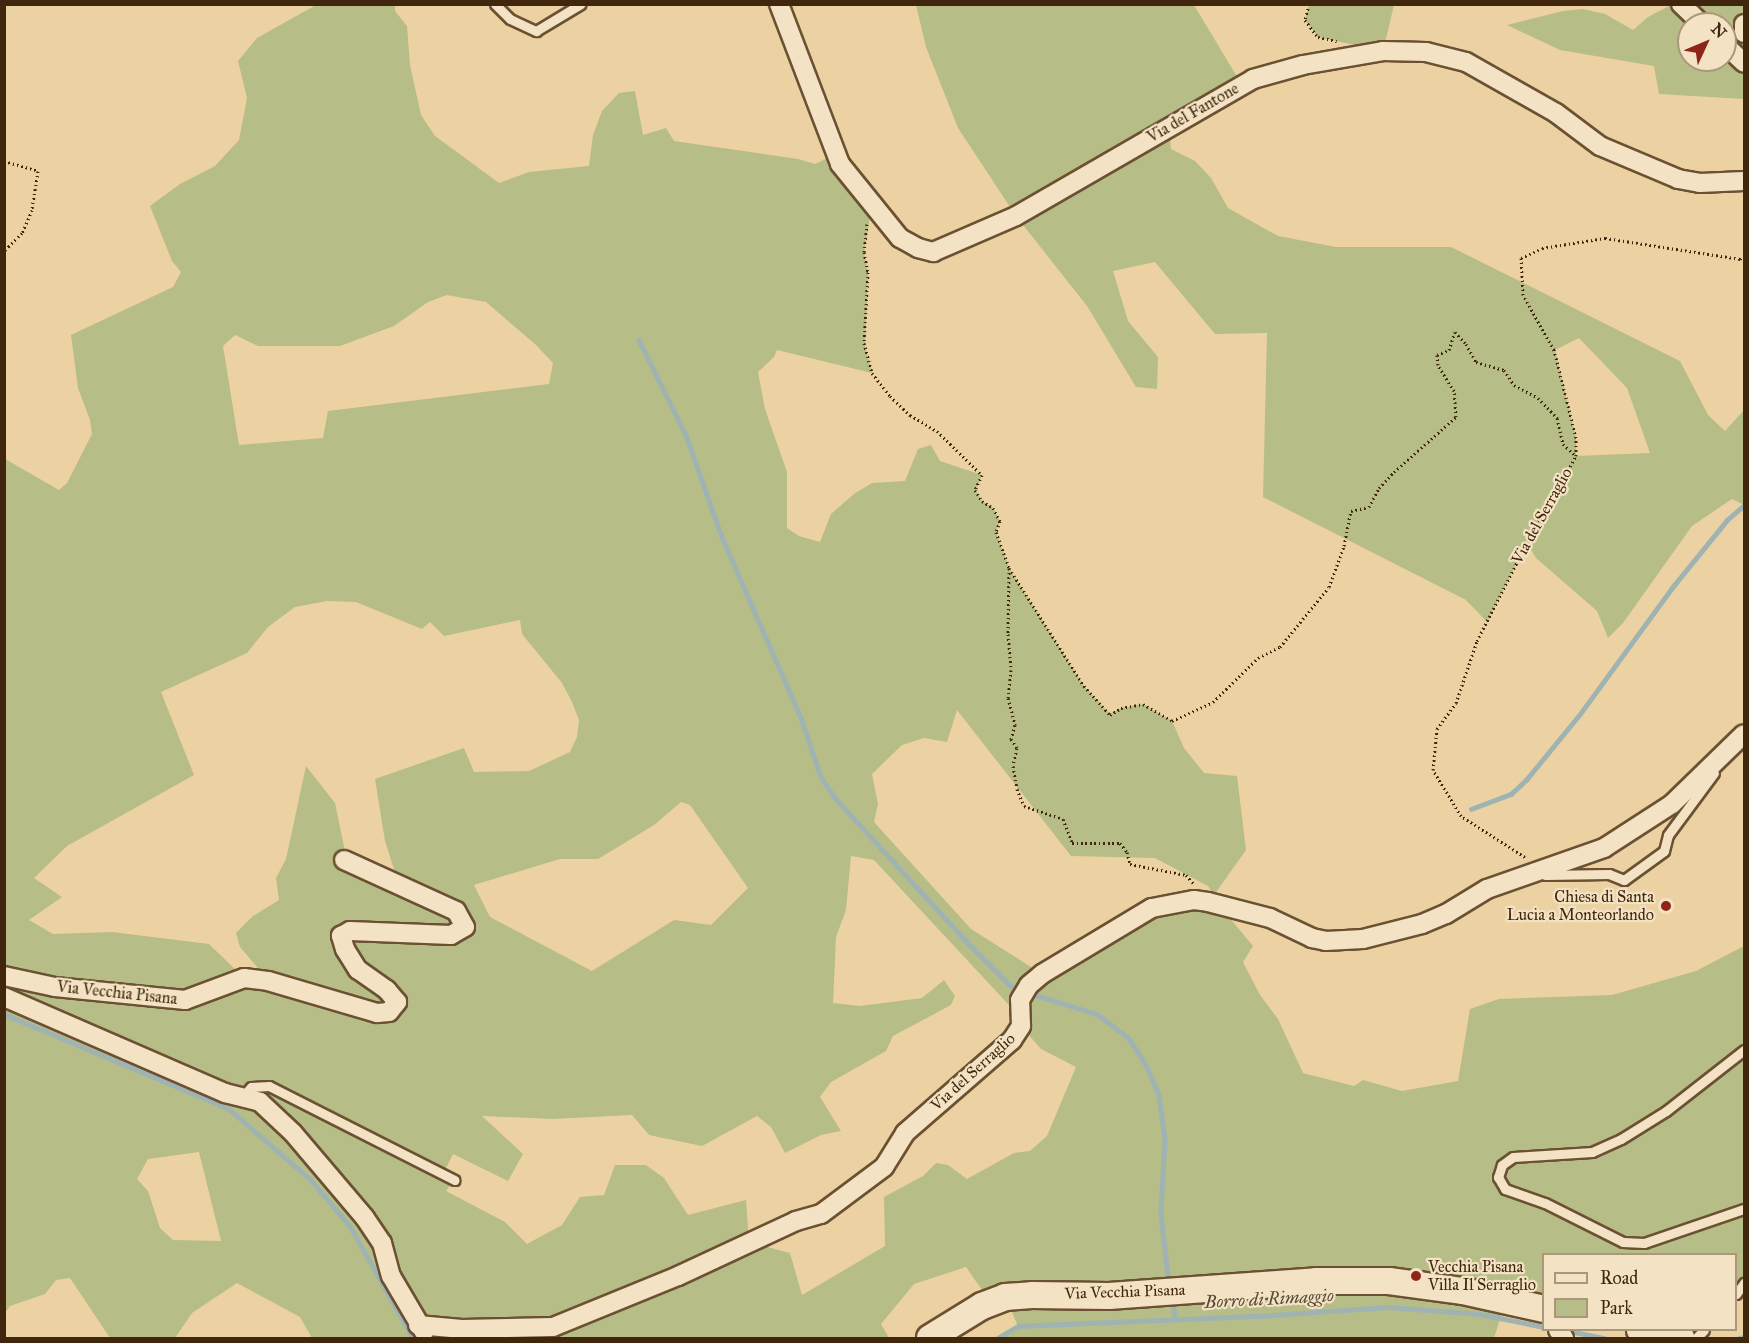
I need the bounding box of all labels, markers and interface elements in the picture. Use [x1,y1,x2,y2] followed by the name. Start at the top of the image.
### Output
[1677,12,1737,72] north arrow
[1707,19,1730,42] text: N
[1144,79,1242,147] street label: Via del Fantone
[1508,465,1576,567] street label: Via del Serraglio
[1507,887,1654,925] place label: Chiesa di Santa Lucia a Monteorlando
[1659,899,1673,913] marker: Chiesa di Santa Lucia a Monteorlando
[56,977,178,1009] street label: Via Vecchia Pisana
[927,1029,1019,1115] street label: Via del Serraglio
[1542,1253,1737,1331] legend
[1428,1257,1536,1295] place label: Vecchia Pisana Villa Il Serraglio
[1600,1267,1638,1289] text: Road
[1409,1269,1423,1283] marker: Vecchia Pisana Villa Il Serraglio
[1064,1280,1186,1304] street label: Via Vecchia Pisana
[1204,1285,1334,1313] water label: Borro di Rimaggio
[1600,1297,1633,1319] text: Park

